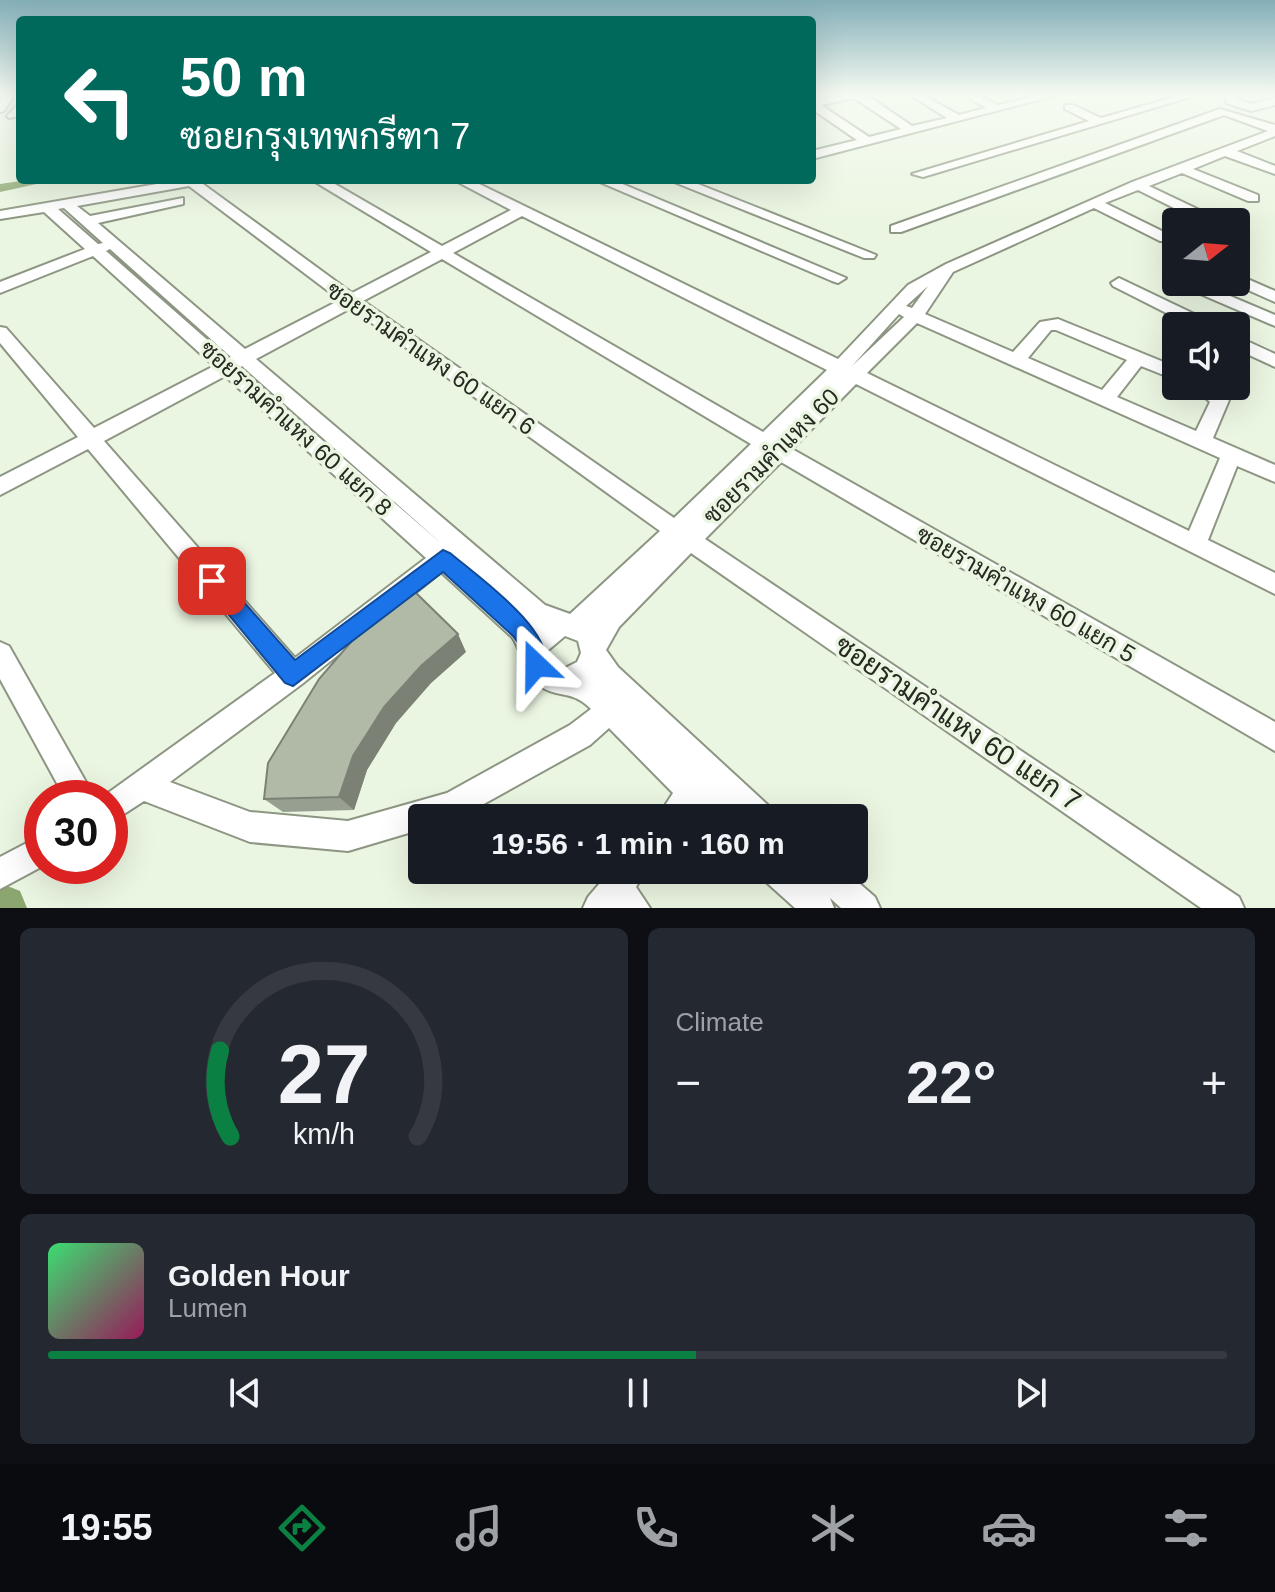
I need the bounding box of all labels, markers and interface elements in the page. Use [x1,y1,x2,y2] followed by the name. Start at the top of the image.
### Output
[180,45,308,108] text: 50 m
[48,48,152,152] icon: left
[180,116,470,157] text: ซอยกรุงเทพกรีฑา 7
[1162,208,1250,296] north arrow
[1162,208,1250,400] map controls
[322,276,540,440] street label: ซอยรามคำแหง 60 แยก 6
[1162,312,1250,400] button: sound
[195,335,397,521] street label: ซอยรามคำแหง 60 แยก 8
[698,383,844,529] street label: ซอยรามคำแหง 60
[912,520,1140,668] street label: ซอยรามคำแหง 60 แยก 5
[178,547,246,615] pin
[190,559,234,603] icon: arrive
[494,623,578,707] position arrow
[829,628,1087,817] street label: ซอยรามคำแหง 60 แยก 7
[24,780,128,884] speed limit sign: 30
[491,827,785,860] text: 19:56 · 1 min · 160 m
[676,1007,764,1037] text: Climate
[277,1028,370,1121] text: 27
[906,1049,997,1116] text: 22°
[676,1058,701,1107] text: −
[1201,1058,1227,1107] text: +
[293,1118,355,1150] text: km/h
[168,1259,350,1292] text: Golden Hour
[168,1293,248,1323] text: Lumen
[223,1371,267,1415] icon: previous
[616,1371,660,1415] icon: pause
[1009,1371,1053,1415] icon: next
[274,1500,330,1556] icon: directions
[451,1500,507,1556] icon: music
[628,1500,684,1556] icon: phone
[805,1500,861,1556] icon: climate
[981,1500,1037,1556] icon: car
[1158,1500,1214,1556] icon: filters
[60,1507,153,1548] text: 19:55

